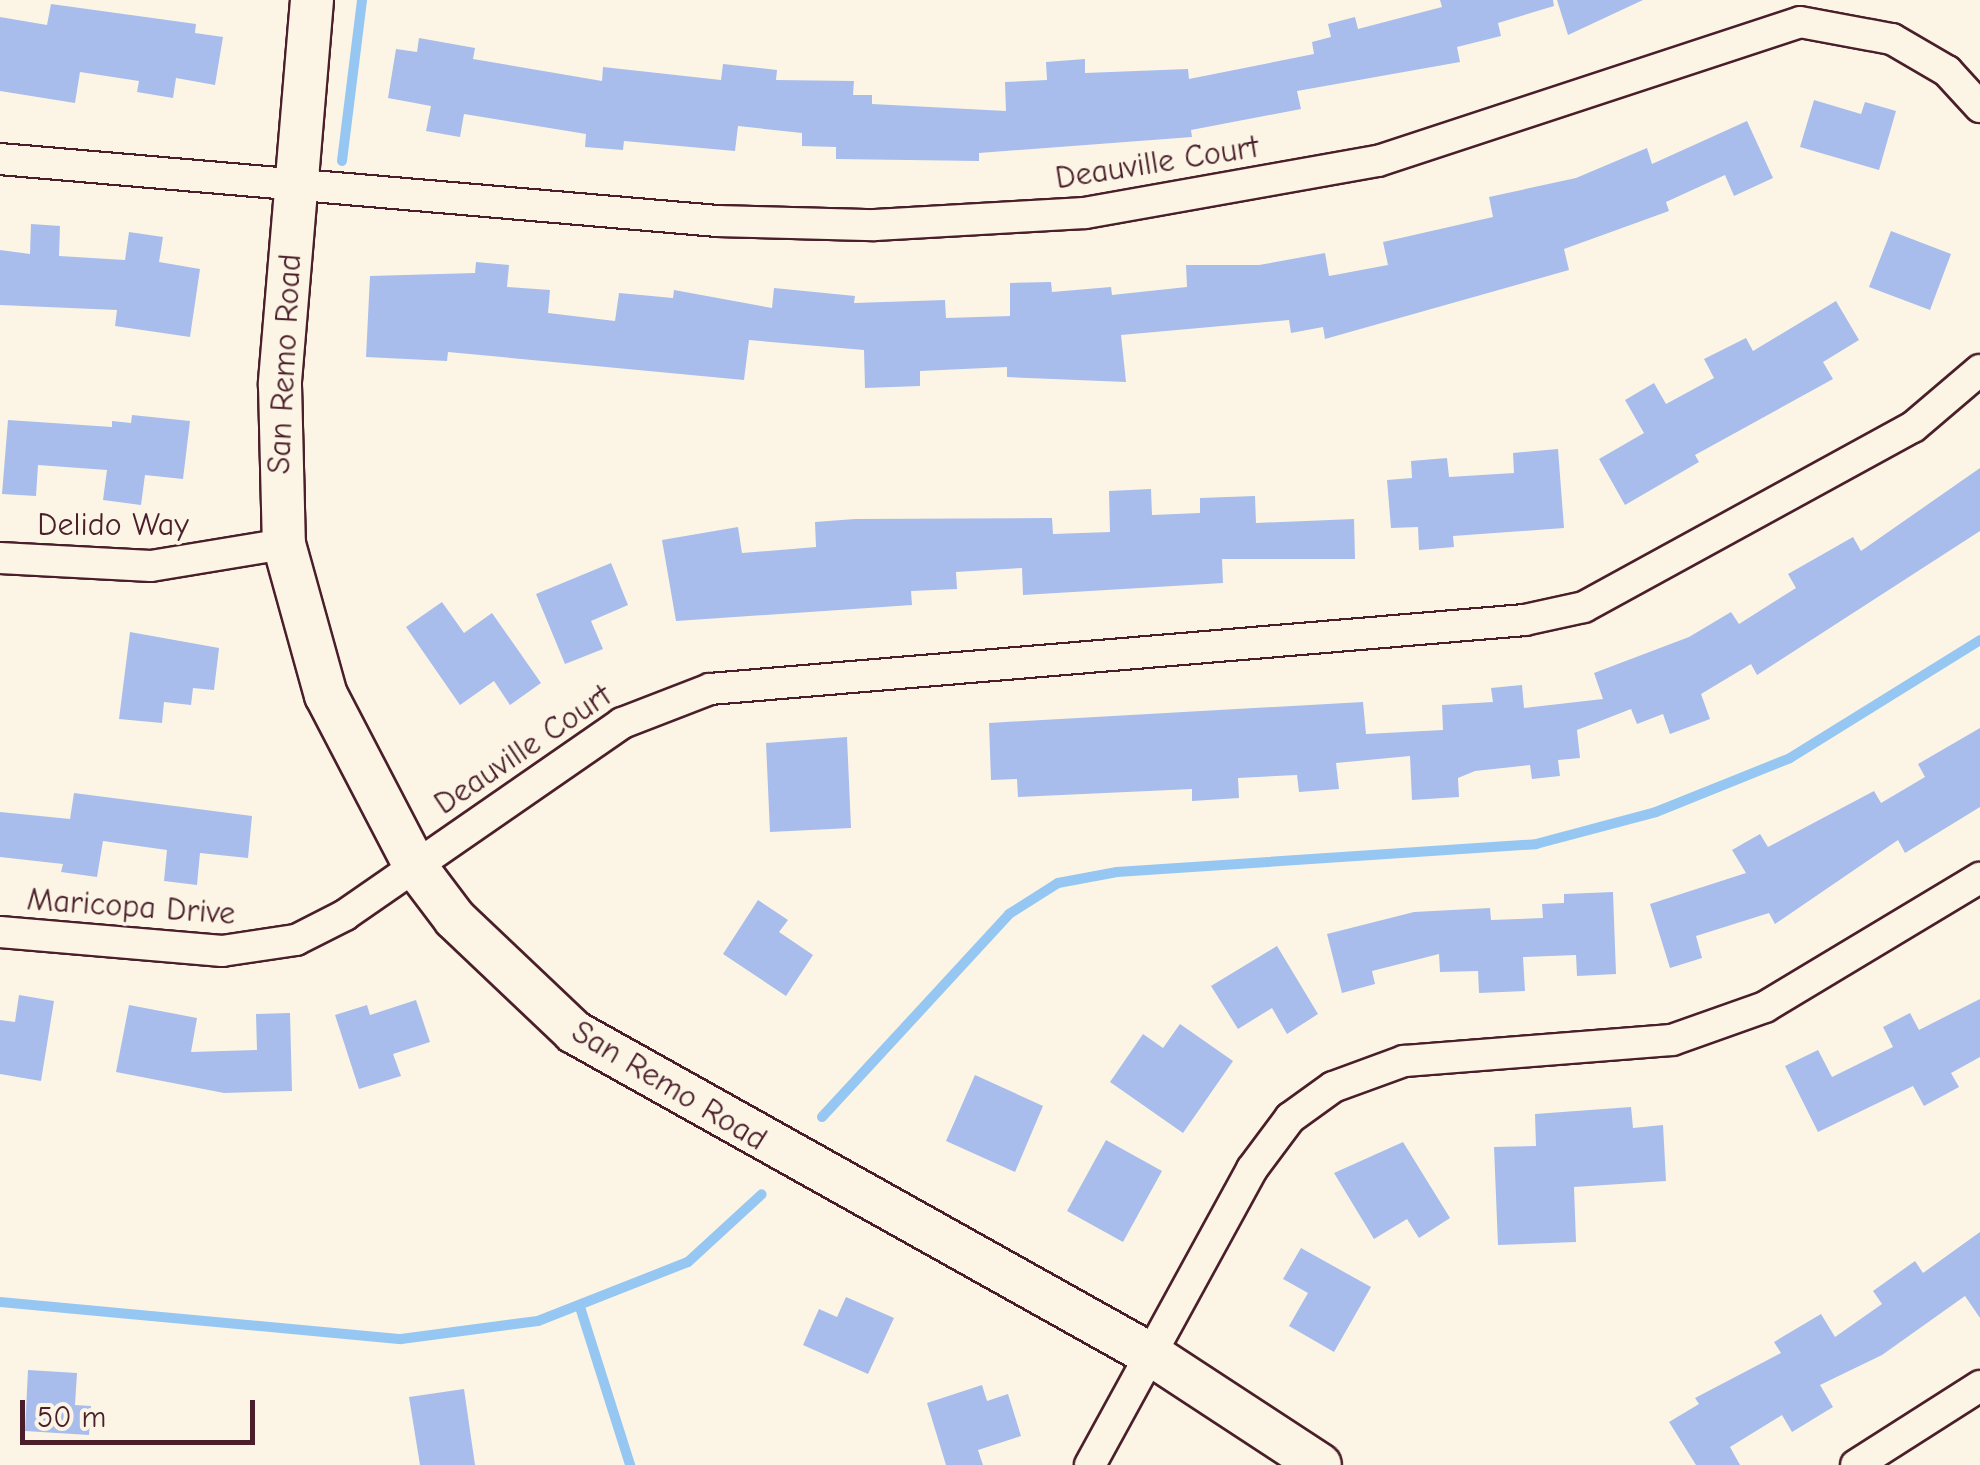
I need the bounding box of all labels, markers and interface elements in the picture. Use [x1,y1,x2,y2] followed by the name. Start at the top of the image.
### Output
[1053,128,1261,198] street label: Deauville Court
[260,253,310,475] street label: San Remo Road
[37,506,189,544] street label: Delido Way
[427,677,619,823] street label: Deauville Court
[26,881,236,933] street label: Maricopa Drive
[565,1013,773,1159] street label: San Remo Road
[25,1380,260,1442] scale bar
[37,1400,106,1435] text: 50 m

